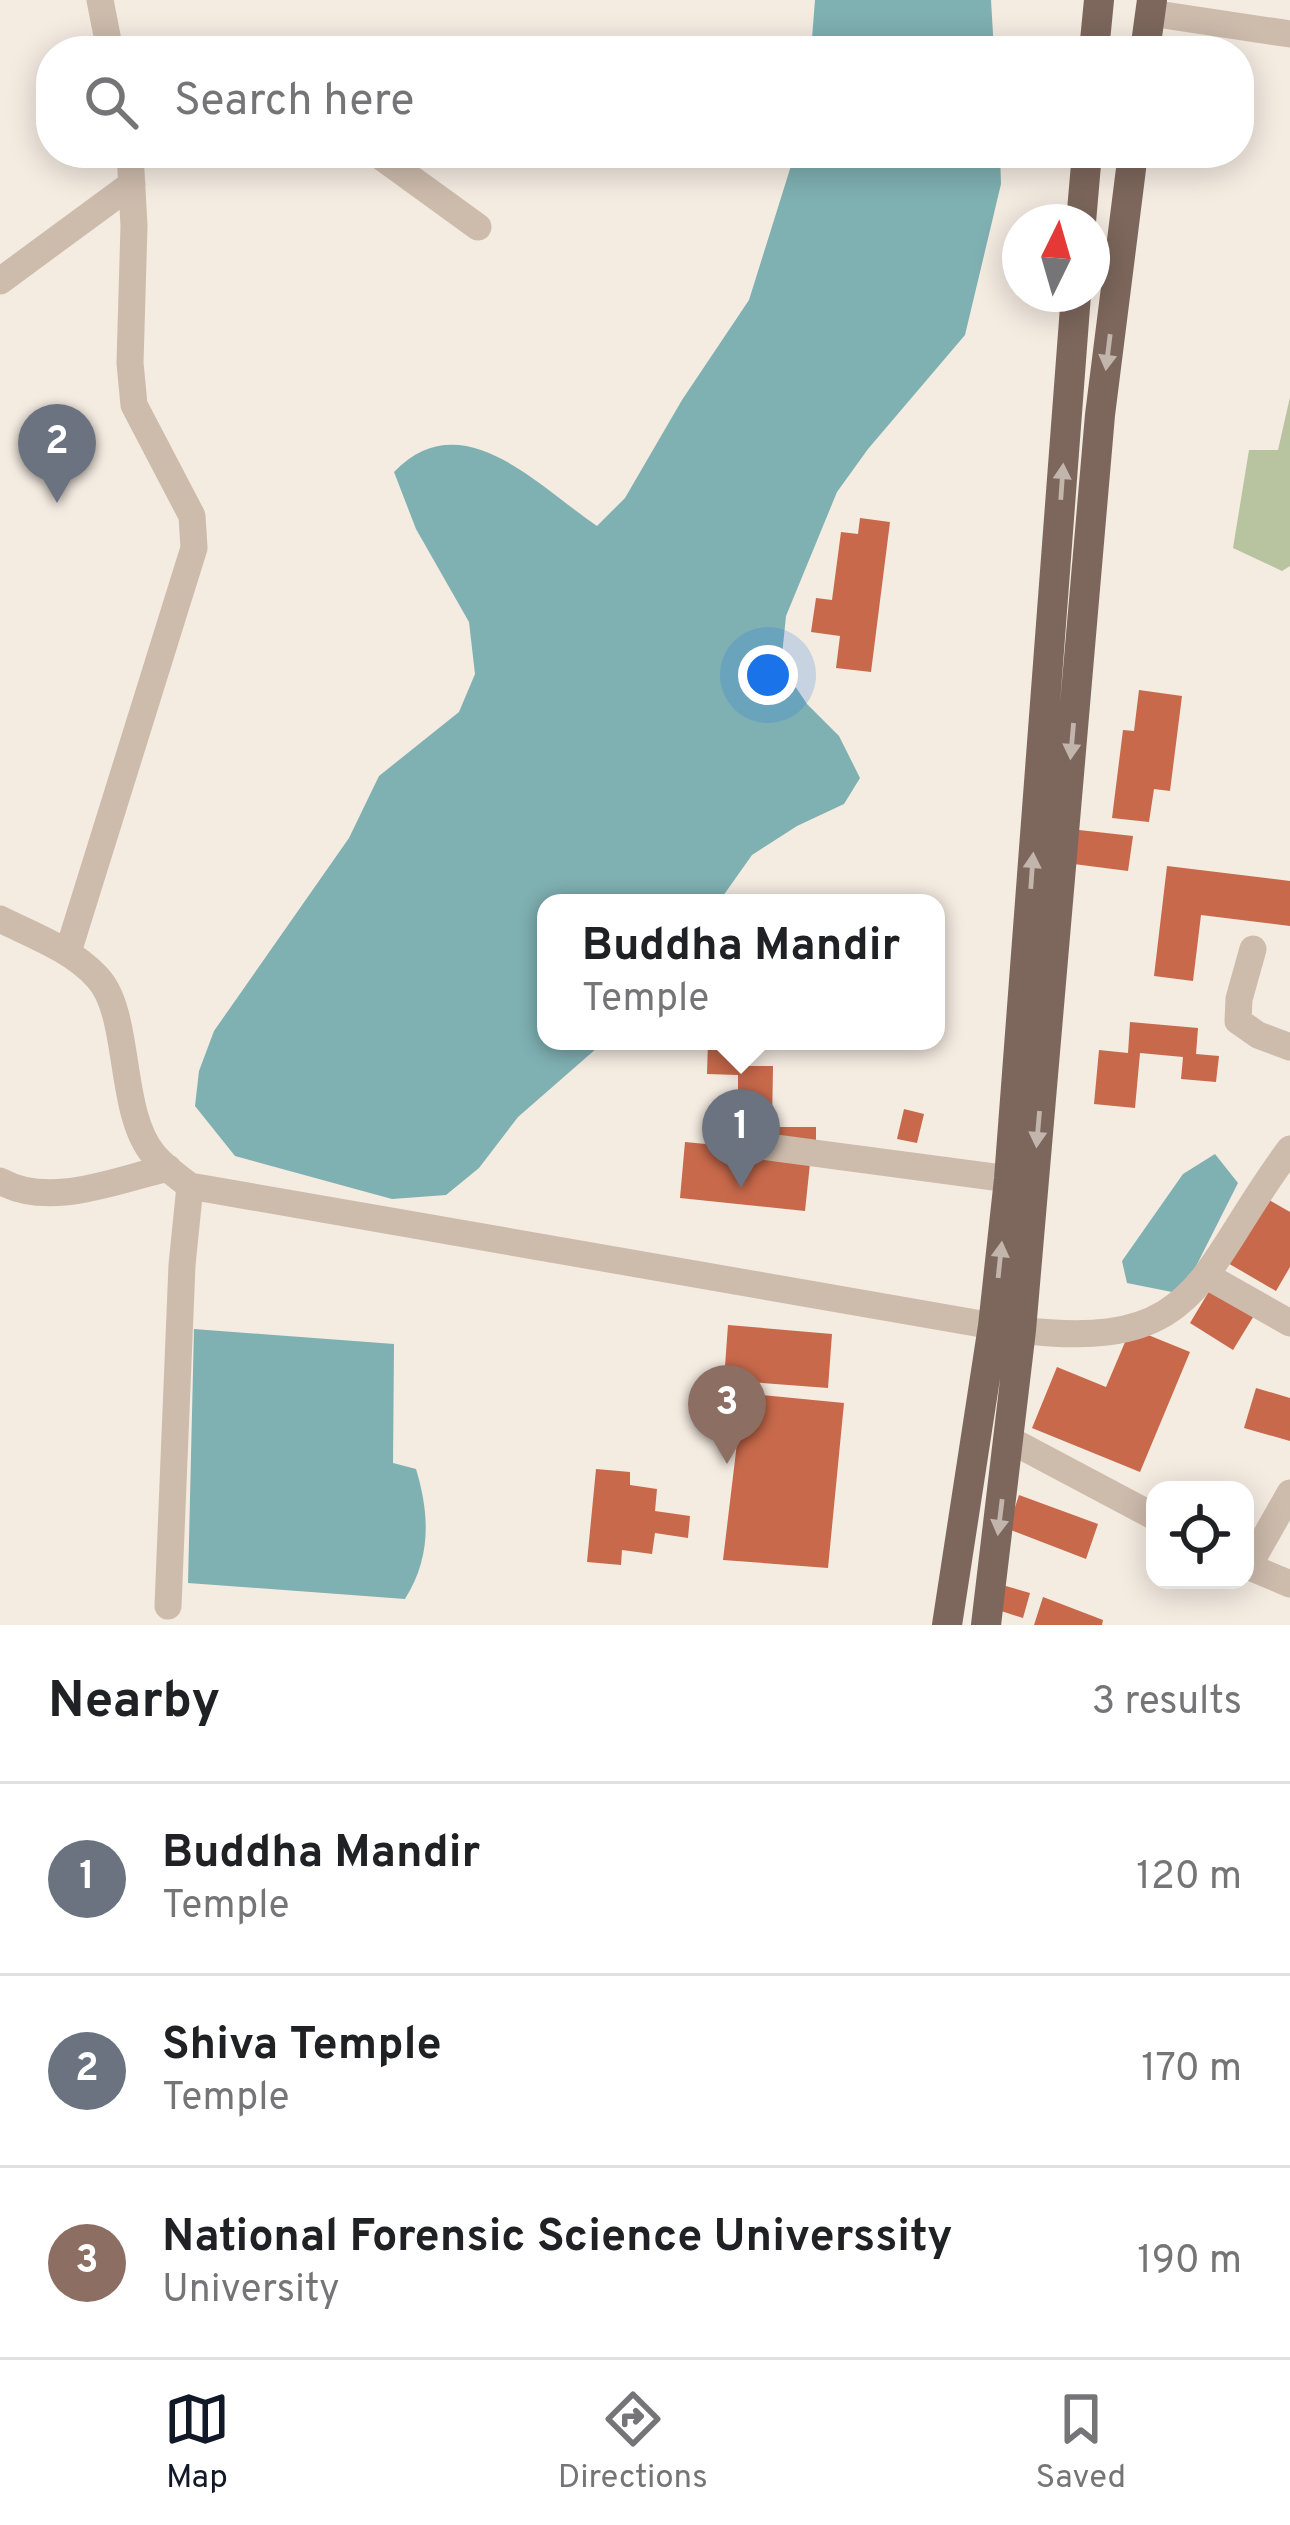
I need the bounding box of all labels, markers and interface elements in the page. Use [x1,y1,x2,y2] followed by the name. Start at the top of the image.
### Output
[36,36,1254,168] search box
[78,69,144,135] icon: search
[174,74,414,131] text: Search here
[1002,204,1110,312] north arrow
[1098,334,1117,372] one-way arrow
[18,404,96,503] pin: 2
[1052,463,1071,500] one-way arrow
[738,645,798,705] your location
[1062,723,1081,760] one-way arrow
[1023,852,1042,889] one-way arrow
[537,894,945,1050] popup
[582,919,900,976] text: Buddha Mandir
[582,976,709,1025] text: Temple
[702,1089,780,1188] pin: 1
[1028,1111,1047,1148] one-way arrow
[991,1241,1010,1278] one-way arrow
[688,1365,766,1464] pin: 3
[1146,1481,1254,1589] map controls
[1146,1481,1254,1589] button: locate
[990,1499,1009,1537] one-way arrow
[48,1671,220,1736] text: Nearby
[1092,1679,1242,1728] text: 3 results
[162,1826,480,1883] text: Buddha Mandir
[79,1854,95,1903] text: 1
[1136,1854,1242,1903] text: 120 m
[162,1883,289,1932] text: Temple
[162,2018,442,2075] text: Shiva Temple
[75,2046,99,2095] text: 2
[1141,2046,1242,2095] text: 170 m
[162,2075,289,2124] text: Temple
[162,2210,952,2267] text: National Forensic Science Universsity
[75,2238,99,2287] text: 3
[1137,2238,1242,2287] text: 190 m
[162,2267,340,2316] text: University
[164,2386,230,2500] tab: Map
[558,2386,708,2500] tab: Directions
[1035,2386,1126,2500] tab: Saved

